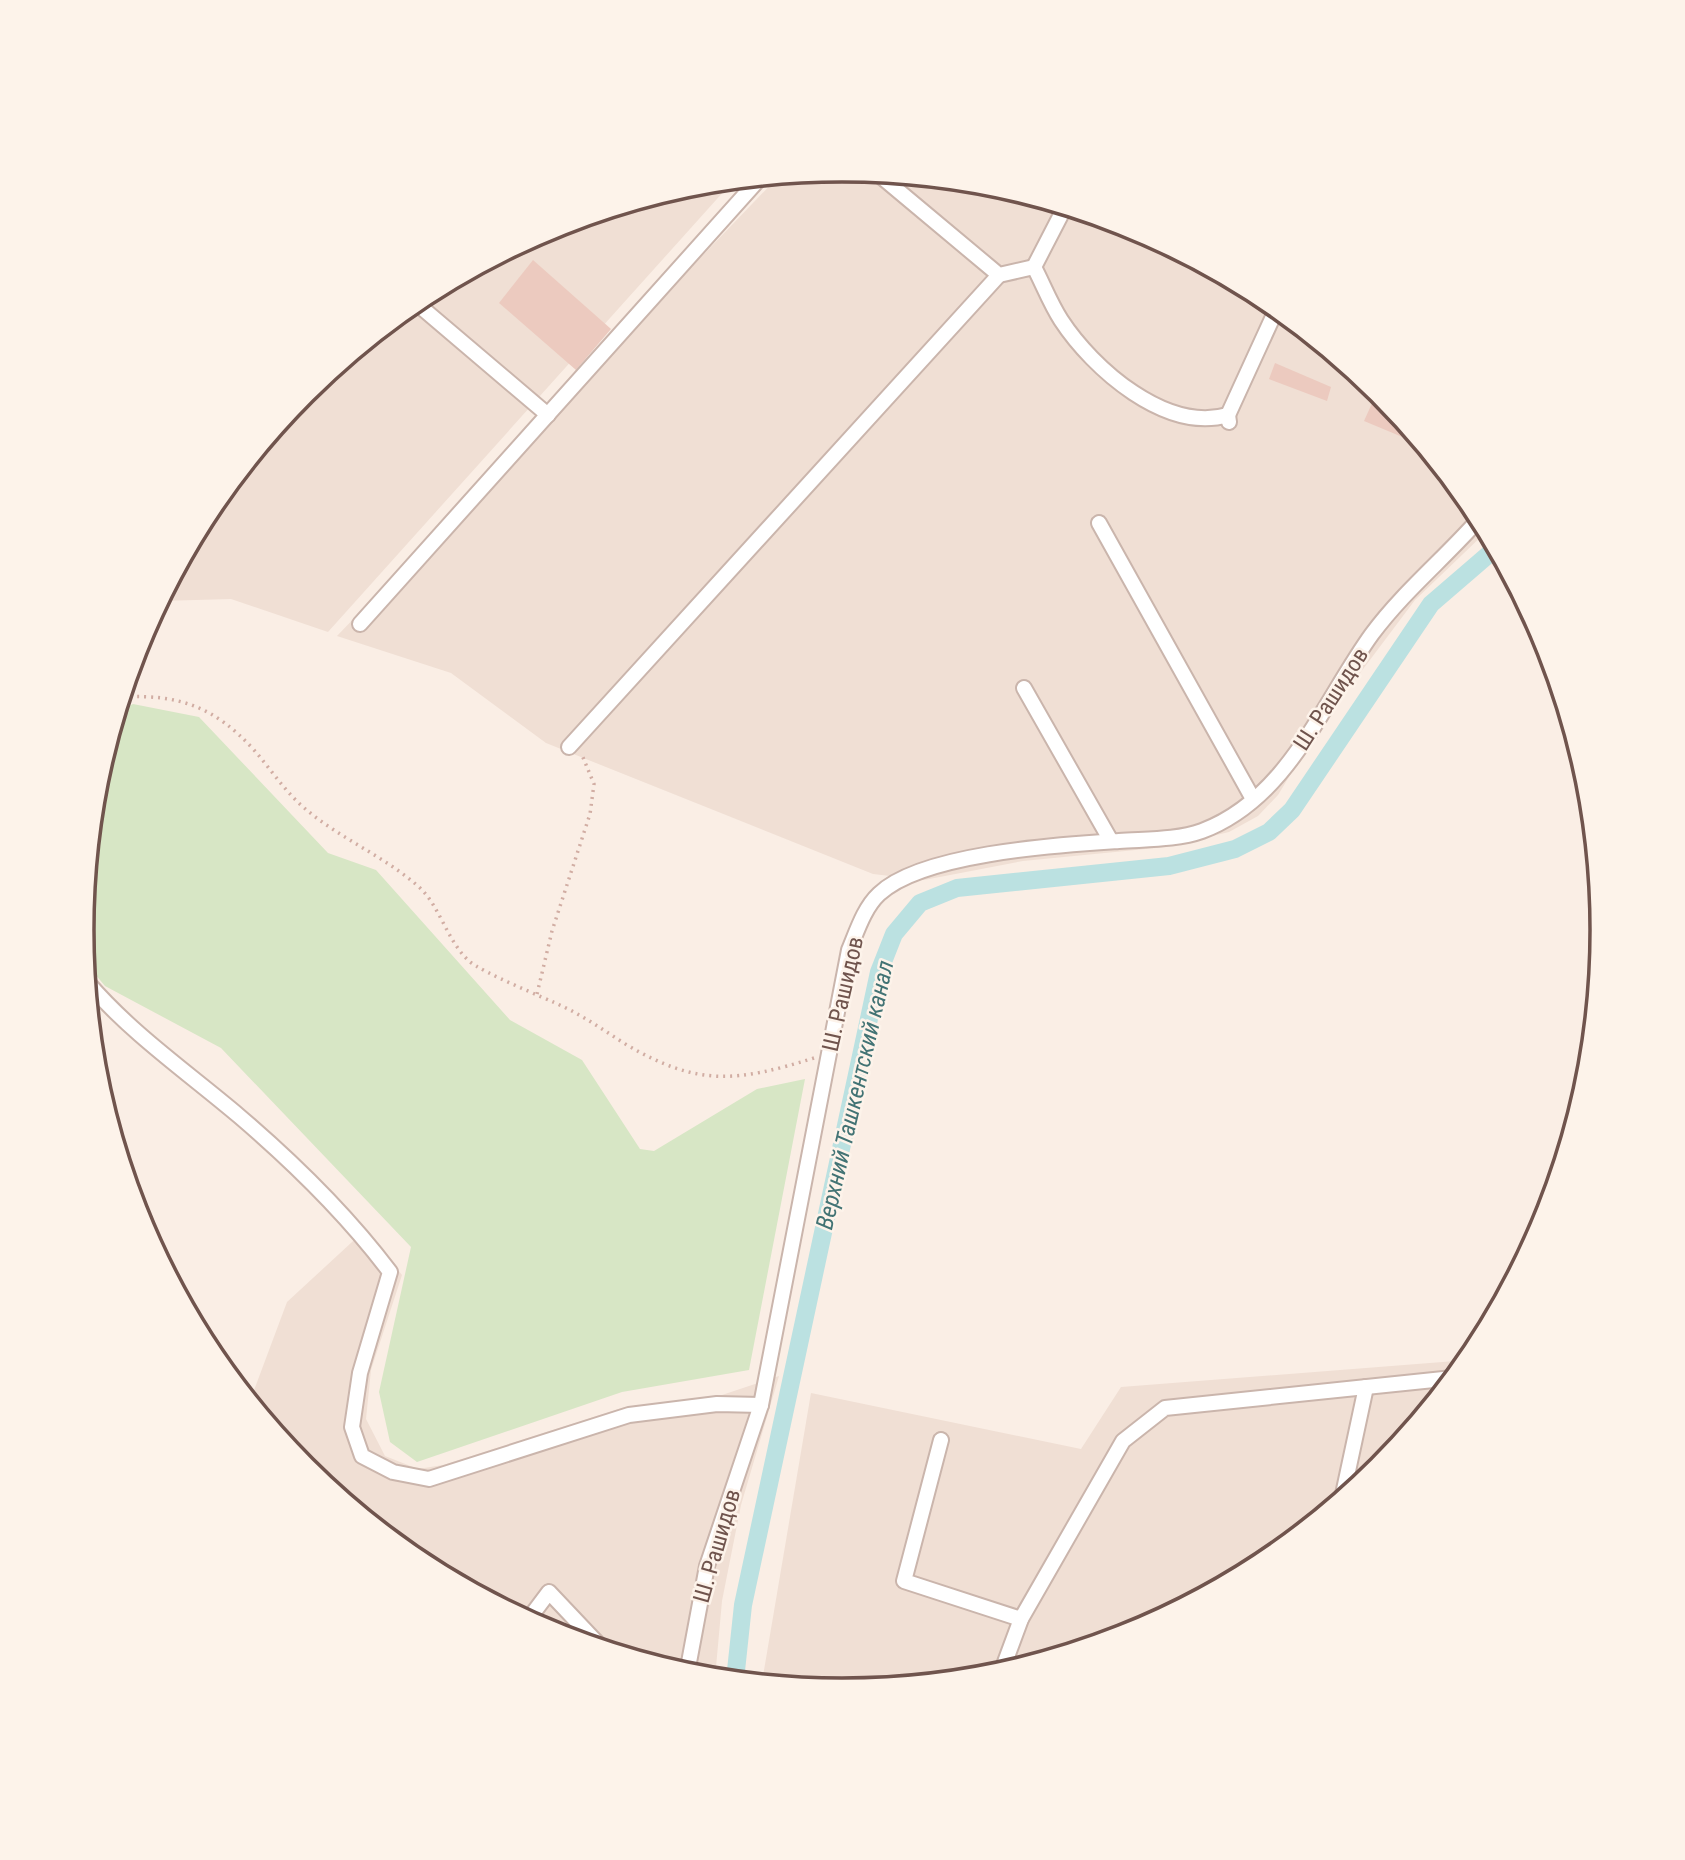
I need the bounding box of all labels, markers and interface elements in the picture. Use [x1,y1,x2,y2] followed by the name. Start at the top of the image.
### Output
[1288,643,1374,755] street label: Ш. Рашидов
[817,934,869,1054] street label: Ш. Рашидов
[810,958,900,1232] water label: Верхний Ташкентский канал
[688,1486,746,1606] street label: Ш. Рашидов

